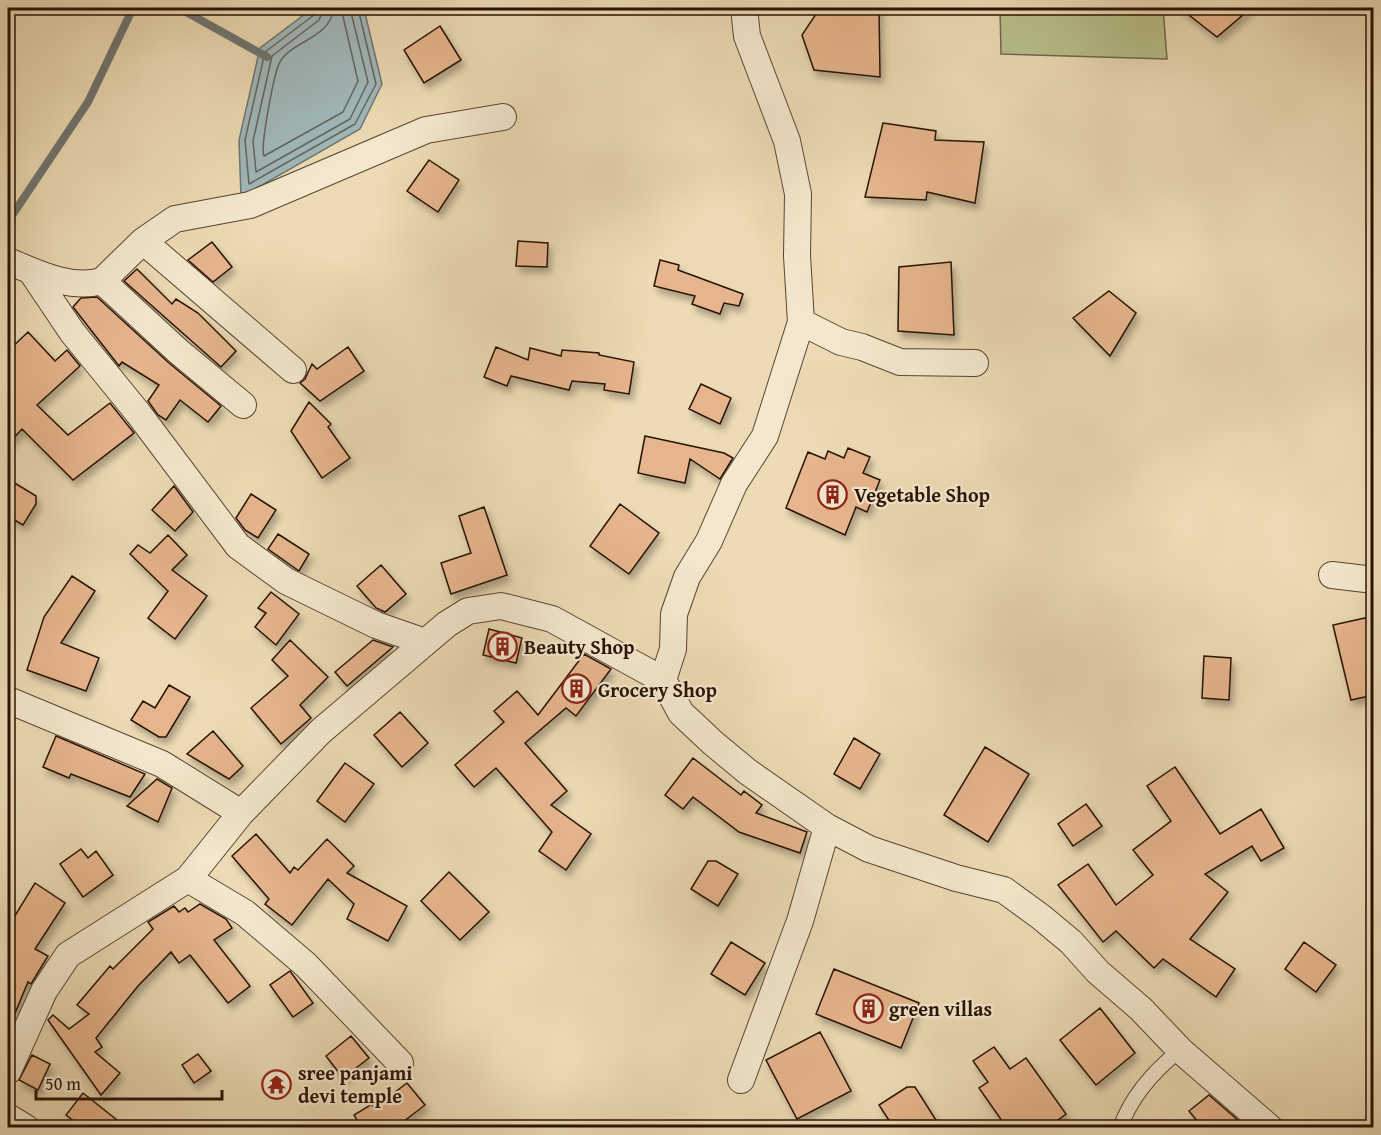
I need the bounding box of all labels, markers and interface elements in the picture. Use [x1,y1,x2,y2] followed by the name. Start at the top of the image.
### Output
[817,478,849,510] building icon: Vegetable Shop
[854,480,990,509] place label: Vegetable Shop
[487,630,519,662] building icon: Beauty Shop
[524,632,634,661] place label: Beauty Shop
[561,673,593,705] building icon: Grocery Shop
[598,675,717,704] place label: Grocery Shop
[852,992,884,1024] building icon: green villas
[889,994,992,1023] place label: green villas
[298,1058,413,1110] place label: sree panjami devi temple
[36,1063,222,1101] scale bar
[261,1068,293,1100] temple icon: sree panjami devi temple
[45,1070,81,1097] text: 50 m

